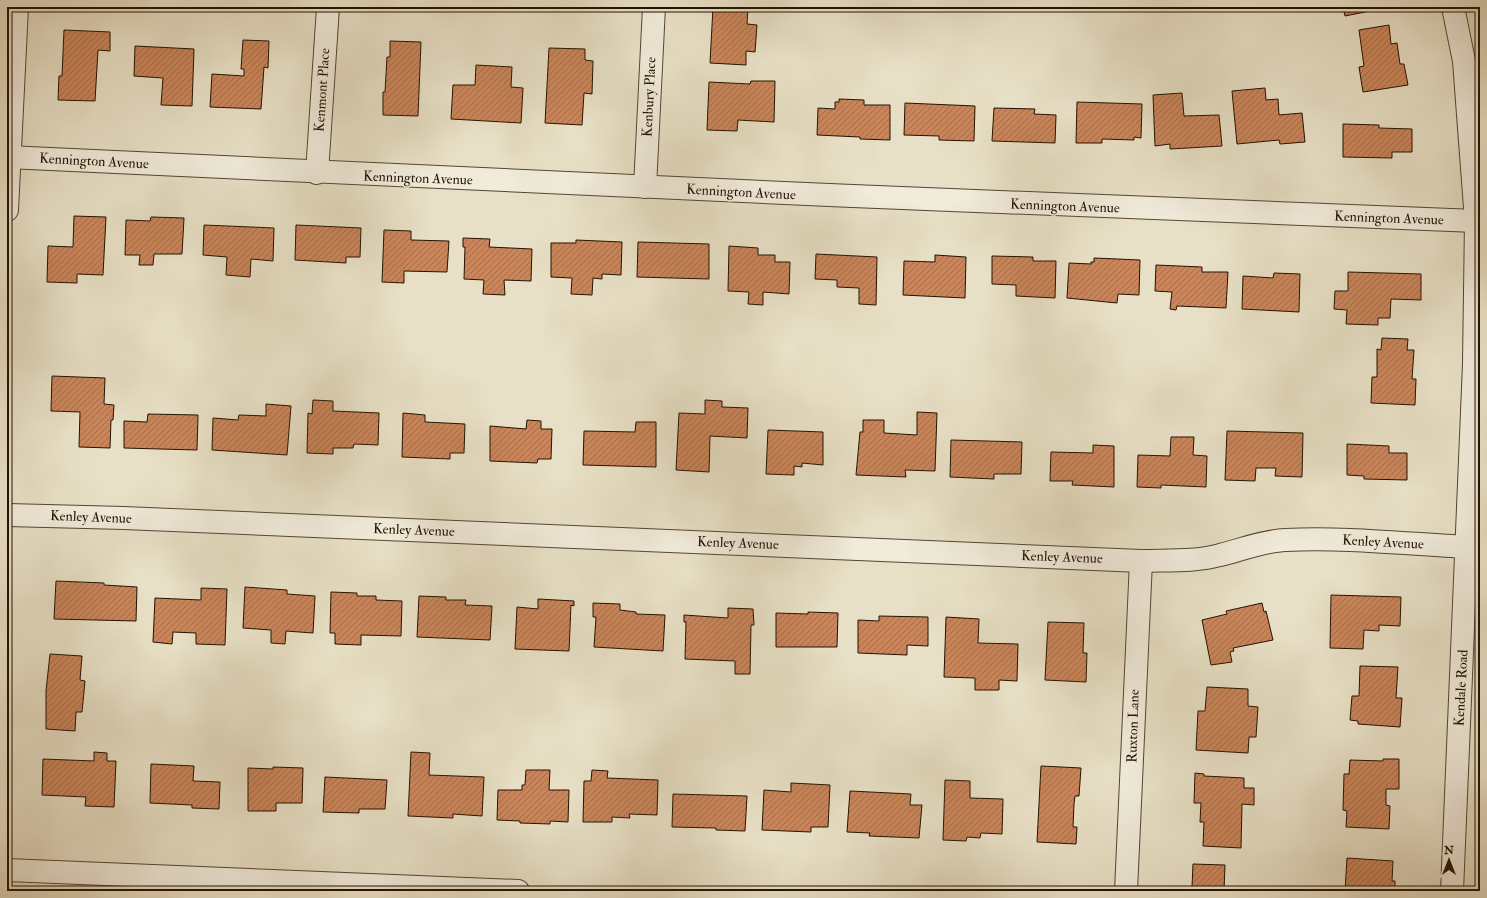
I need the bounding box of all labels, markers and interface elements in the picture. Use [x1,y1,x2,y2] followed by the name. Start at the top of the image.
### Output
[311,47,333,132] street label: Kenmont Place
[638,56,661,137] street label: Kenbury Place
[39,150,149,172] street label: Kennington Avenue
[363,168,473,188] street label: Kennington Avenue
[686,181,796,203] street label: Kennington Avenue
[1010,196,1120,216] street label: Kennington Avenue
[1334,208,1444,228] street label: Kennington Avenue
[50,507,132,528] street label: Kenley Avenue
[373,520,455,541] street label: Kenley Avenue
[1342,531,1424,554] street label: Kenley Avenue
[697,533,779,554] street label: Kenley Avenue
[1021,547,1103,568] street label: Kenley Avenue
[1450,649,1472,727] street label: Kendale Road
[1123,689,1143,763] street label: Ruxton Lane
[1429,840,1469,880] north arrow
[1443,844,1455,857] text: N

